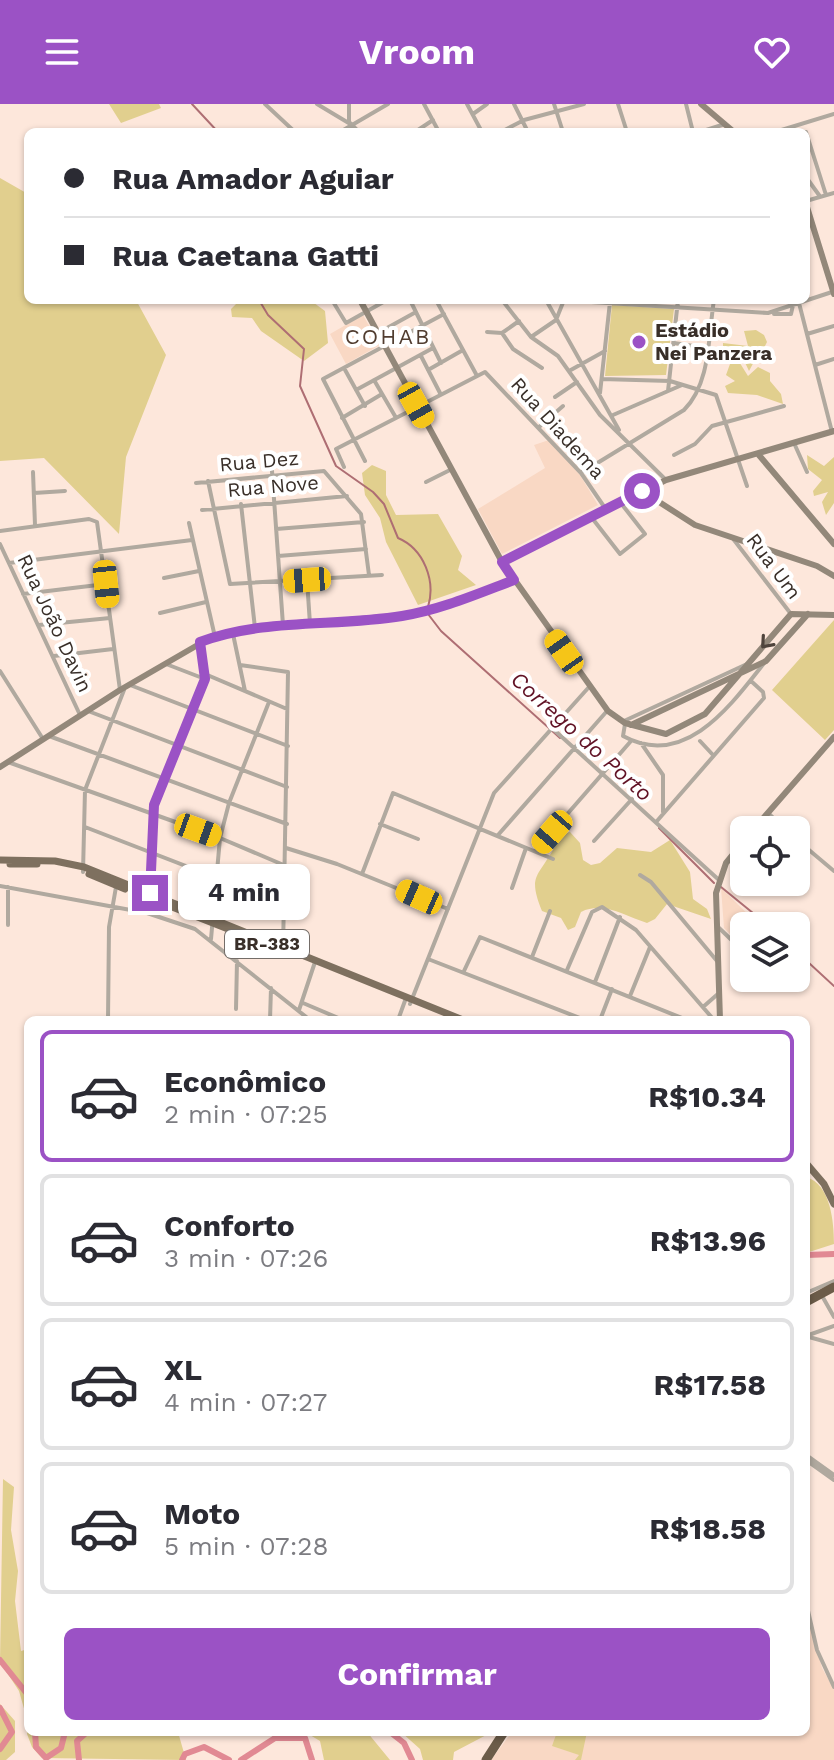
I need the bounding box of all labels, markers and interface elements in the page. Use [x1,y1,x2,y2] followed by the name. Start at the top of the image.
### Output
[40,30,84,74] icon: menu
[750,30,794,74] icon: heart
[359,31,475,73] text: Vroom
[112,161,394,196] text: Rua Amador Aguiar
[112,238,379,273] text: Rua Caetana Gatti
[655,318,773,365] place label: Estádio Nei Panzera
[345,324,431,349] district label: COHAB
[630,333,648,351] marker: Estádio Nei Panzera
[506,372,610,484] street label: Rua Diadema
[394,378,438,432] car
[218,446,300,476] street label: Rua Dez
[226,470,320,502] street label: Rua Nove
[624,473,660,509] route start
[741,528,807,604] street label: Rua Um
[13,550,97,696] street label: Rua João Davin
[92,559,120,609] car
[282,566,332,594] car
[540,625,588,679] car
[761,634,776,649] one-way arrow
[506,666,657,806] water label: Corrego do Porto
[527,806,577,858] car
[171,811,225,849] car
[730,816,810,992] map controls
[730,816,810,896] button: locate
[178,865,310,921] callout: 4 min
[132,875,168,911] route end
[392,876,446,918] car
[208,877,280,907] text: 4 min
[730,912,810,992] button: layers
[225,930,309,958] road number: BR-383
[68,1060,140,1132] icon: car
[164,1064,326,1099] text: Econômico
[648,1079,766,1114] text: R$10.34
[164,1099,328,1129] text: 2 min · 07:25
[68,1204,140,1276] icon: car
[164,1208,295,1243] text: Conforto
[650,1223,766,1258] text: R$13.96
[164,1243,328,1273] text: 3 min · 07:26
[68,1348,140,1420] icon: car
[164,1352,202,1387] text: XL
[654,1367,766,1402] text: R$17.58
[164,1387,327,1417] text: 4 min · 07:27
[68,1492,140,1564] icon: car
[164,1496,240,1531] text: Moto
[649,1511,766,1546] text: R$18.58
[164,1531,329,1561] text: 5 min · 07:28
[64,1628,770,1720] button: Confirmar

